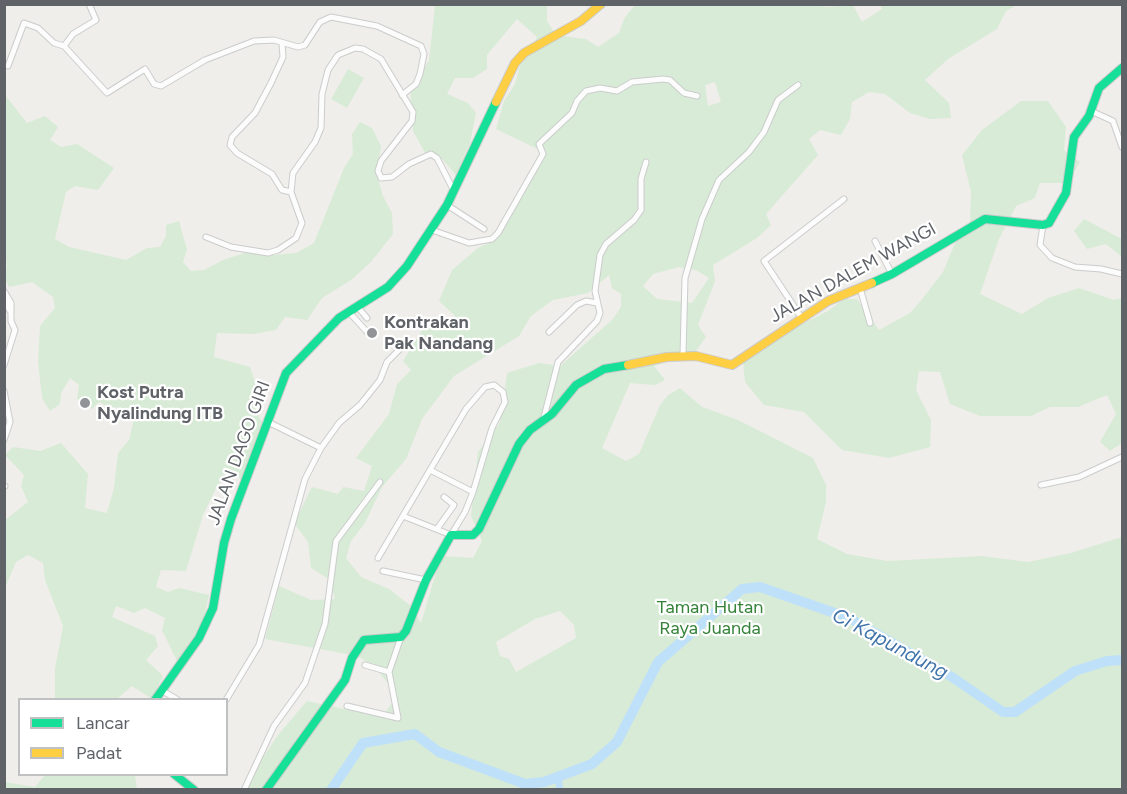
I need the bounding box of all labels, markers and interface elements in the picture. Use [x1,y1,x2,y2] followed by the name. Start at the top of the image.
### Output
[766,218,940,328] street label: JALAN DALEM WANGI
[384,312,493,354] place label: Kontrakan Pak Nandang
[365,326,379,340] marker: Kontrakan Pak Nandang
[203,378,275,528] street label: JALAN DAGO GIRI
[97,382,223,424] place label: Kost Putra Nyalindung ITB
[78,396,92,410] marker: Kost Putra Nyalindung ITB
[657,597,763,640] park label: Taman Hutan Raya Juanda
[828,603,952,685] water label: Ci Kapundung
[18,698,228,776] legend
[76,712,130,734] text: Lancar
[76,742,122,764] text: Padat

